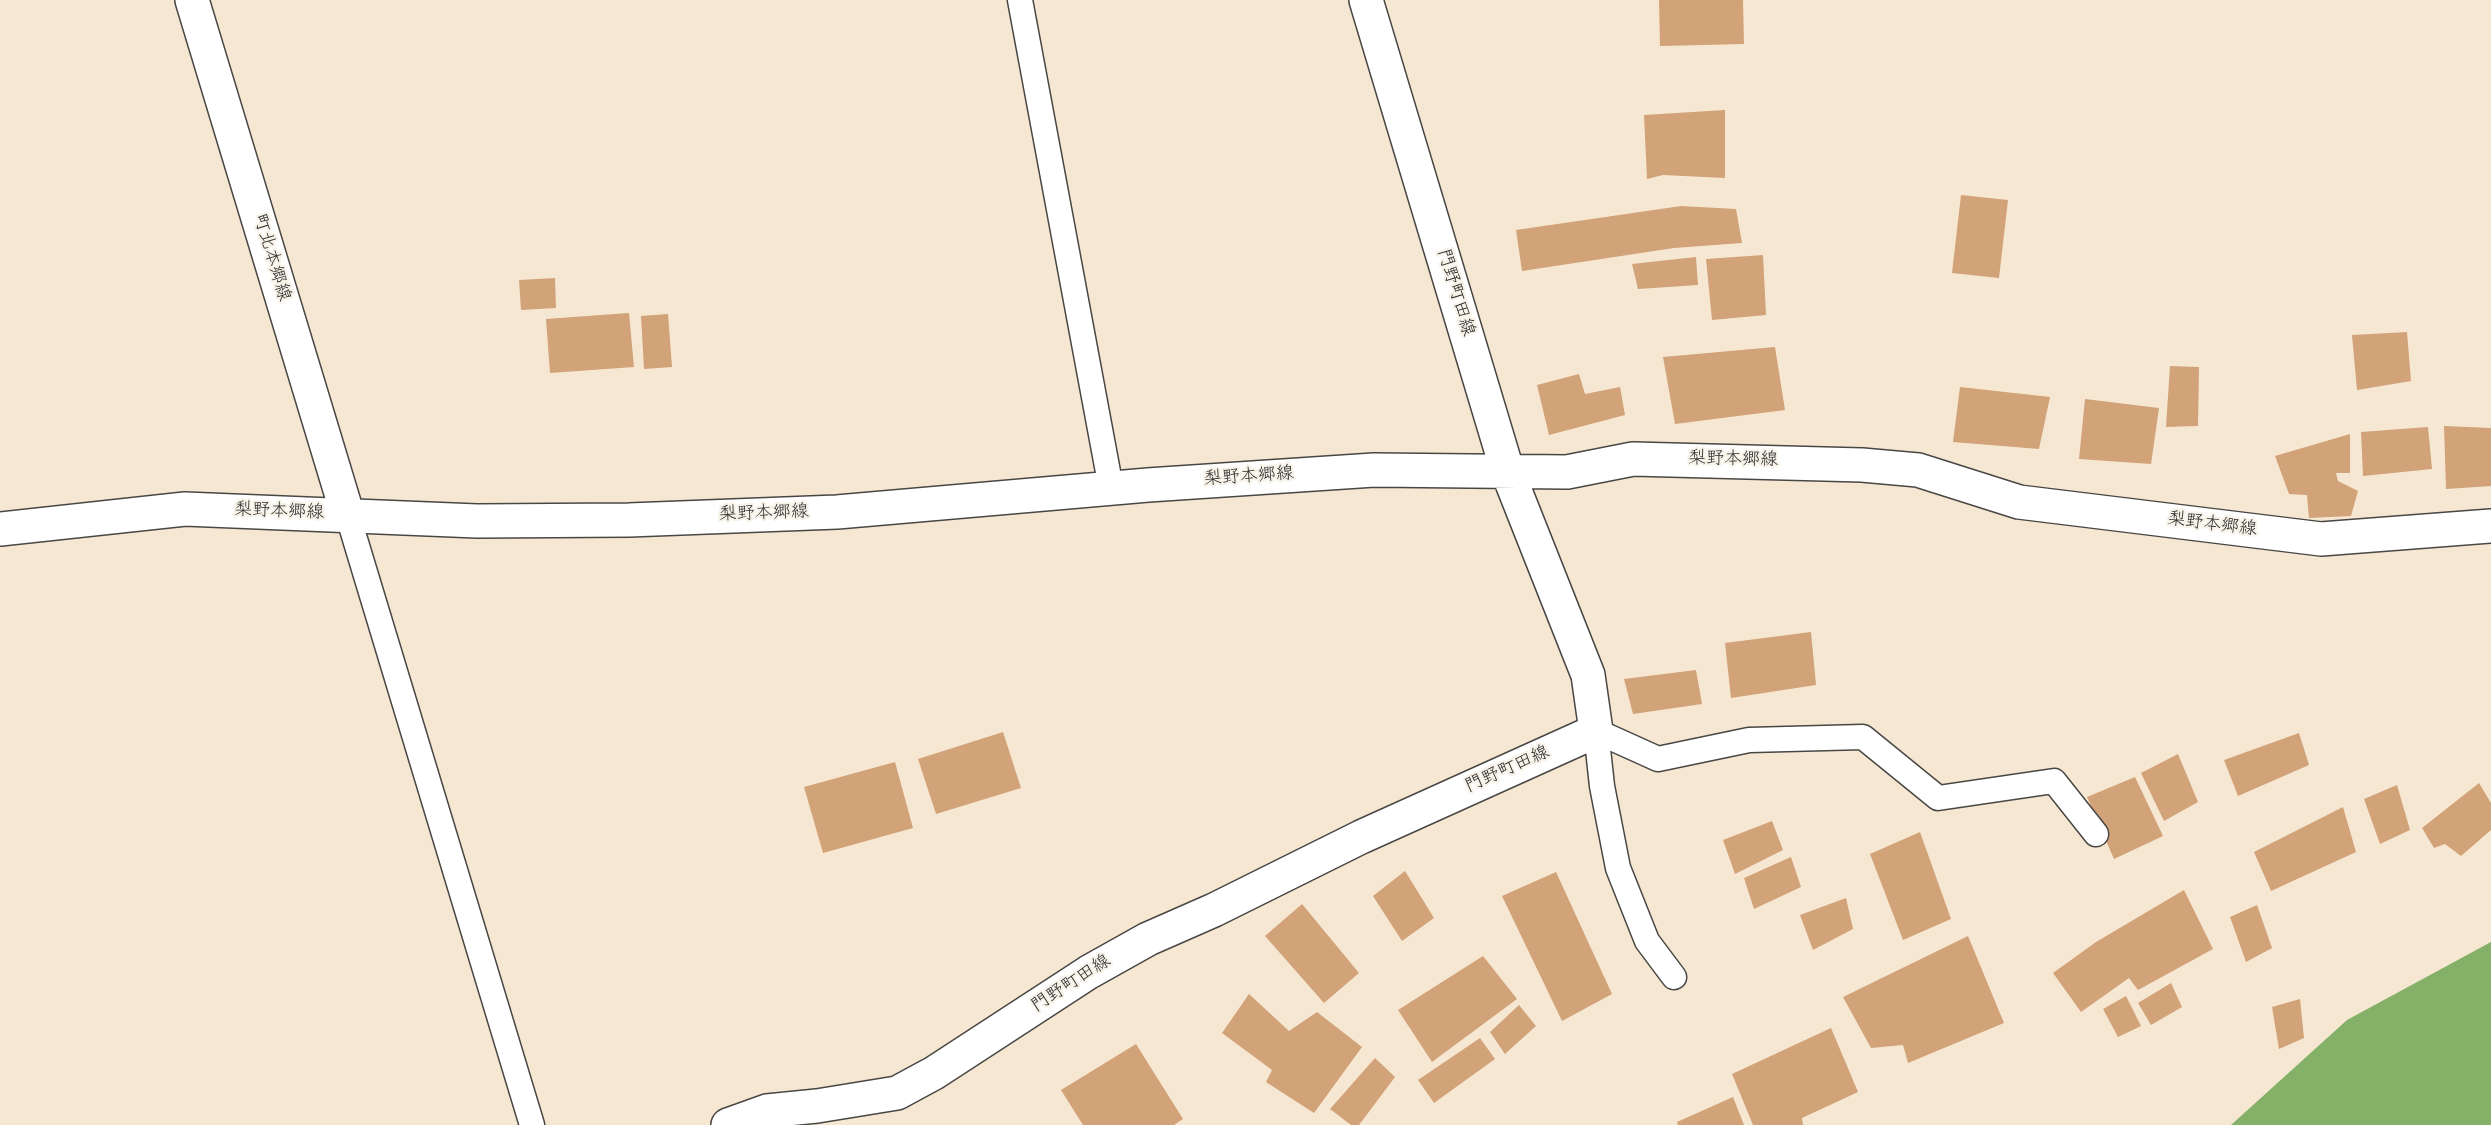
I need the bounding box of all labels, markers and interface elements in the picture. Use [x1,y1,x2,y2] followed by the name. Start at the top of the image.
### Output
[247,212,293,304] street label: 町北本郷線
[1431,247,1477,339] street label: 門野町田線
[1688,449,1778,473] street label: 梨野本郷線
[1203,464,1295,492] street label: 梨野本郷線
[234,501,324,525] street label: 梨野本郷線
[719,503,809,527] street label: 梨野本郷線
[2166,510,2258,542] street label: 梨野本郷線
[1462,743,1554,799] street label: 門野町田線
[1028,951,1116,1019] street label: 門野町田線

